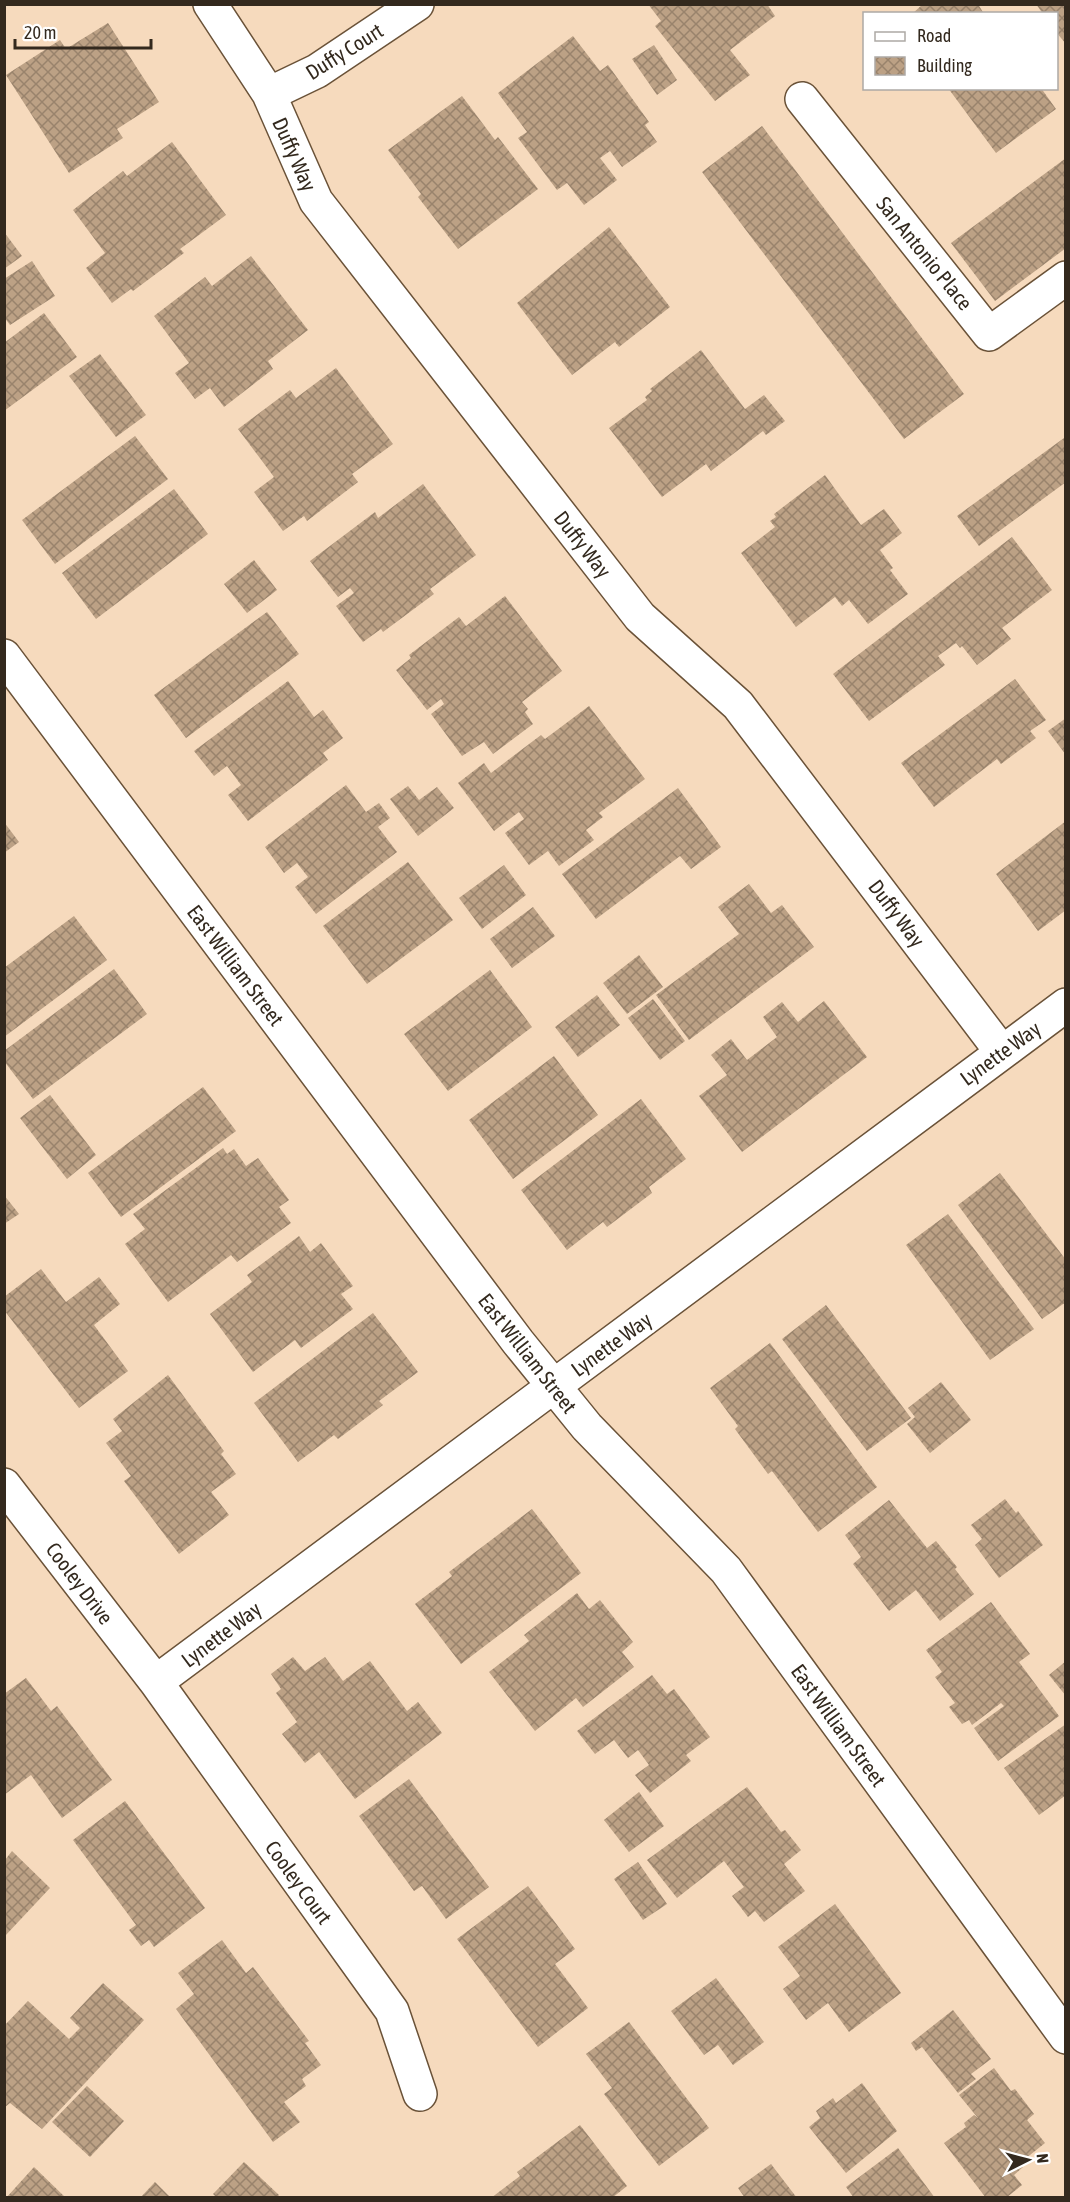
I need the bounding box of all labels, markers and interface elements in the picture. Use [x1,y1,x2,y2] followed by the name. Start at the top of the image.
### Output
[15,12,152,50] scale bar
[863,12,1058,90] legend
[301,18,387,84] street label: Duffy Court
[24,22,56,43] text: 20 m
[917,25,951,46] text: Road
[917,55,972,76] text: Building
[268,114,322,195] street label: Duffy Way
[872,192,978,314] street label: San Antonio Place
[550,506,617,582] street label: Duffy Way
[864,875,930,952] street label: Duffy Way
[183,900,289,1030] street label: East William Street
[955,1016,1045,1090] street label: Lynette Way
[474,1289,582,1417] street label: East William Street
[566,1307,656,1381] street label: Lynette Way
[41,1537,119,1629] street label: Cooley Drive
[177,1596,266,1672] street label: Lynette Way
[787,1659,891,1791] street label: East William Street
[261,1836,337,1928] street label: Cooley Court
[998,2130,1058,2190] north arrow
[1033,2153,1052,2164] text: N

